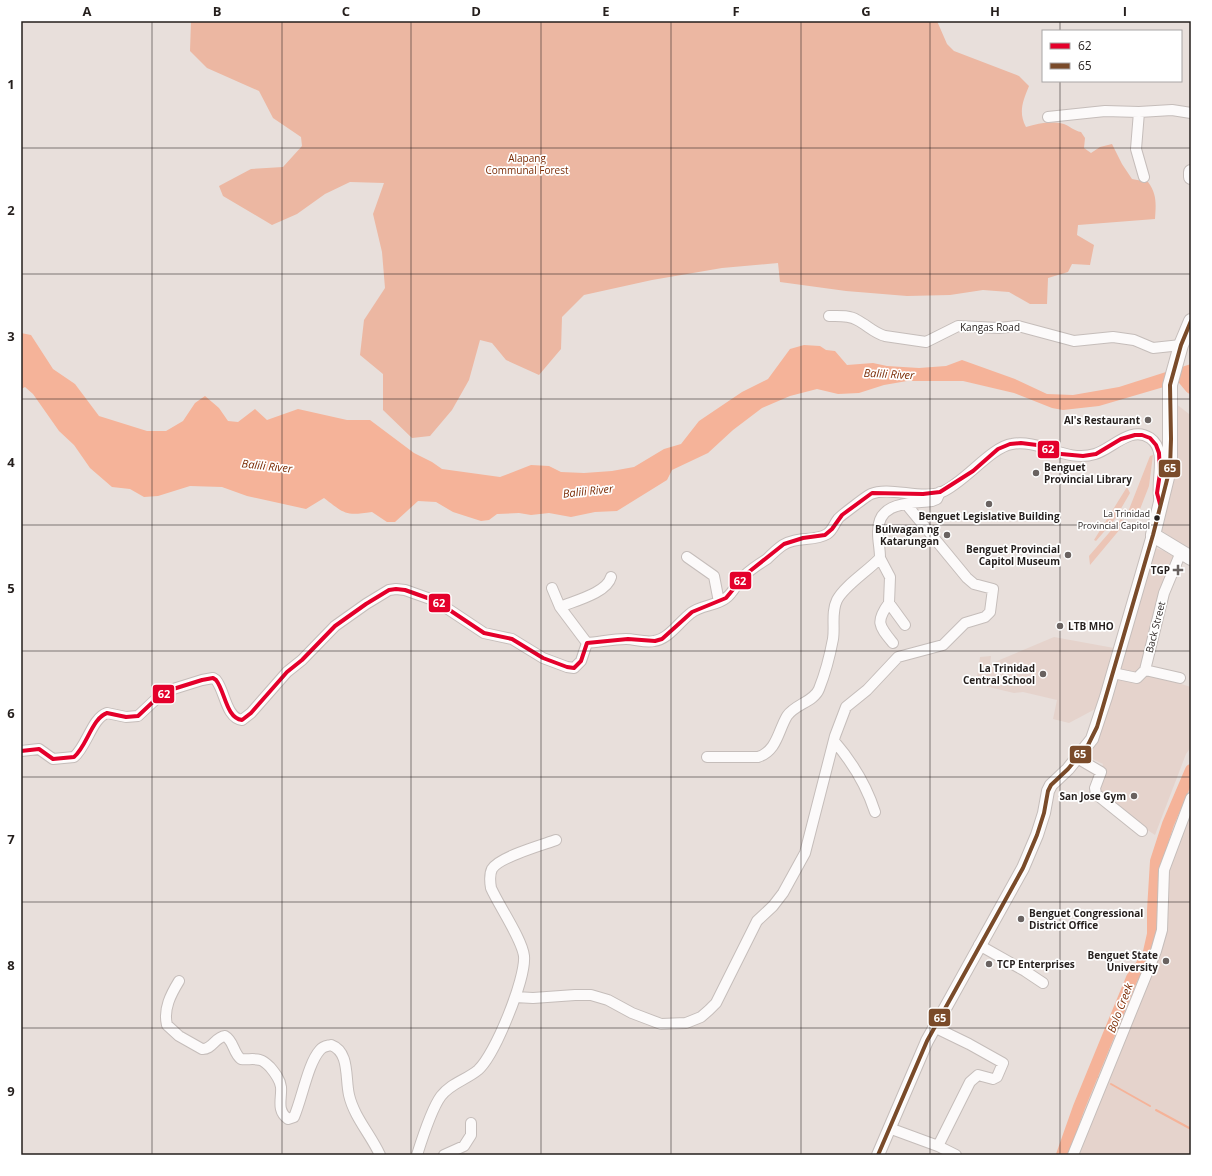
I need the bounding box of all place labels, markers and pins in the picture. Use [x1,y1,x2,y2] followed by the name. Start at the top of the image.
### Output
[1064,413,1141,427] place label: Al's Restaurant
[1143,415,1153,425] marker: Al's Restaurant
[1044,460,1132,486] place label: Benguet Provincial Library
[1031,468,1041,478] marker: Benguet Provincial Library
[984,499,994,509] marker: Benguet Legislative Building
[1078,507,1150,532] place label: La Trinidad Provincial Capitol
[918,509,1060,523] place label: Benguet Legislative Building
[1152,513,1162,523] marker: La Trinidad Provincial Capitol
[875,522,939,548] place label: Bulwagan ng Katarungan
[942,530,952,540] marker: Bulwagan ng Katarungan
[966,542,1060,568] place label: Benguet Provincial Capitol Museum
[1063,550,1073,560] marker: Benguet Provincial Capitol Museum
[1151,563,1170,577] place label: TGP
[1173,565,1183,575] marker: TGP
[1068,619,1114,633] place label: LTB MHO
[1055,621,1065,631] marker: LTB MHO
[963,661,1035,687] place label: La Trinidad Central School
[1038,669,1048,679] marker: La Trinidad Central School
[1060,789,1126,803] place label: San Jose Gym
[1129,791,1139,801] marker: San Jose Gym
[1029,906,1143,932] place label: Benguet Congressional District Office
[1016,914,1026,924] marker: Benguet Congressional District Office
[1088,948,1158,974] place label: Benguet State University
[1161,956,1171,966] marker: Benguet State University
[997,957,1075,971] place label: TCP Enterprises
[984,959,994,969] marker: TCP Enterprises

